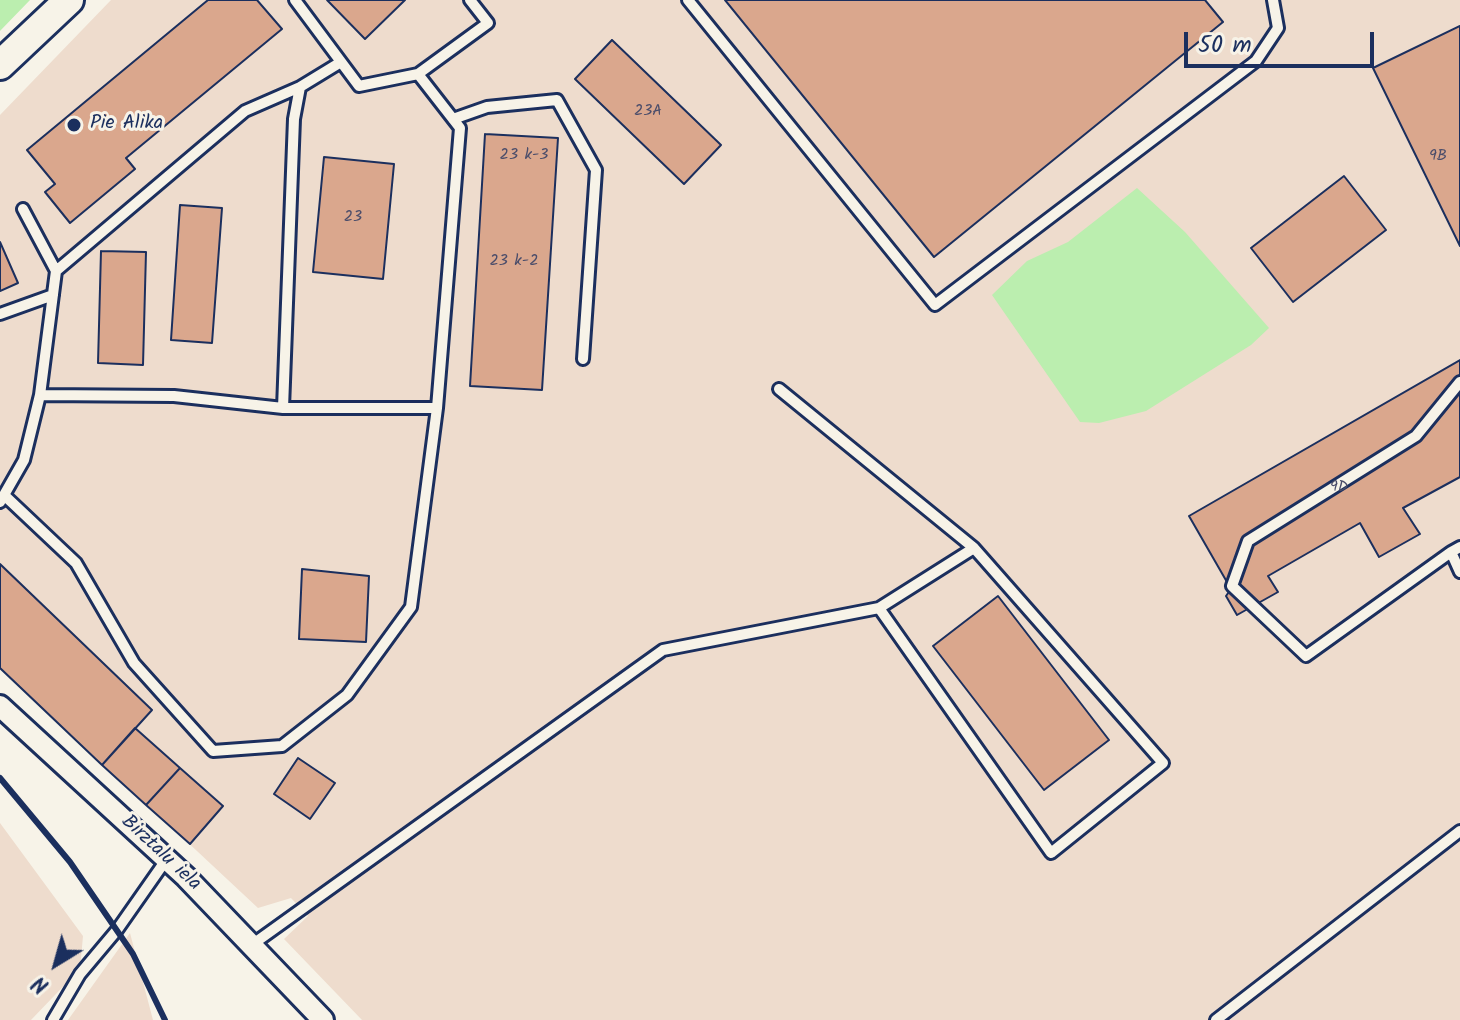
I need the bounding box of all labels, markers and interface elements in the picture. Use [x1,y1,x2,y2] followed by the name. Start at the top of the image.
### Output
[1188,16,1378,66] scale bar
[1198,26,1252,65] text: 50 m
[634,102,662,122] house number: 23A
[90,113,163,137] place label: Pie Alika
[65,116,83,134] marker: Pie Alika
[500,146,548,166] house number: 23 k-3
[1429,147,1447,167] house number: 9B
[344,208,362,228] house number: 23
[490,252,538,272] house number: 23 k-2
[1330,478,1348,498] house number: 9D
[115,811,205,897] street label: Birztalu iela
[16,924,96,1004] north arrow
[25,965,57,1002] text: N

